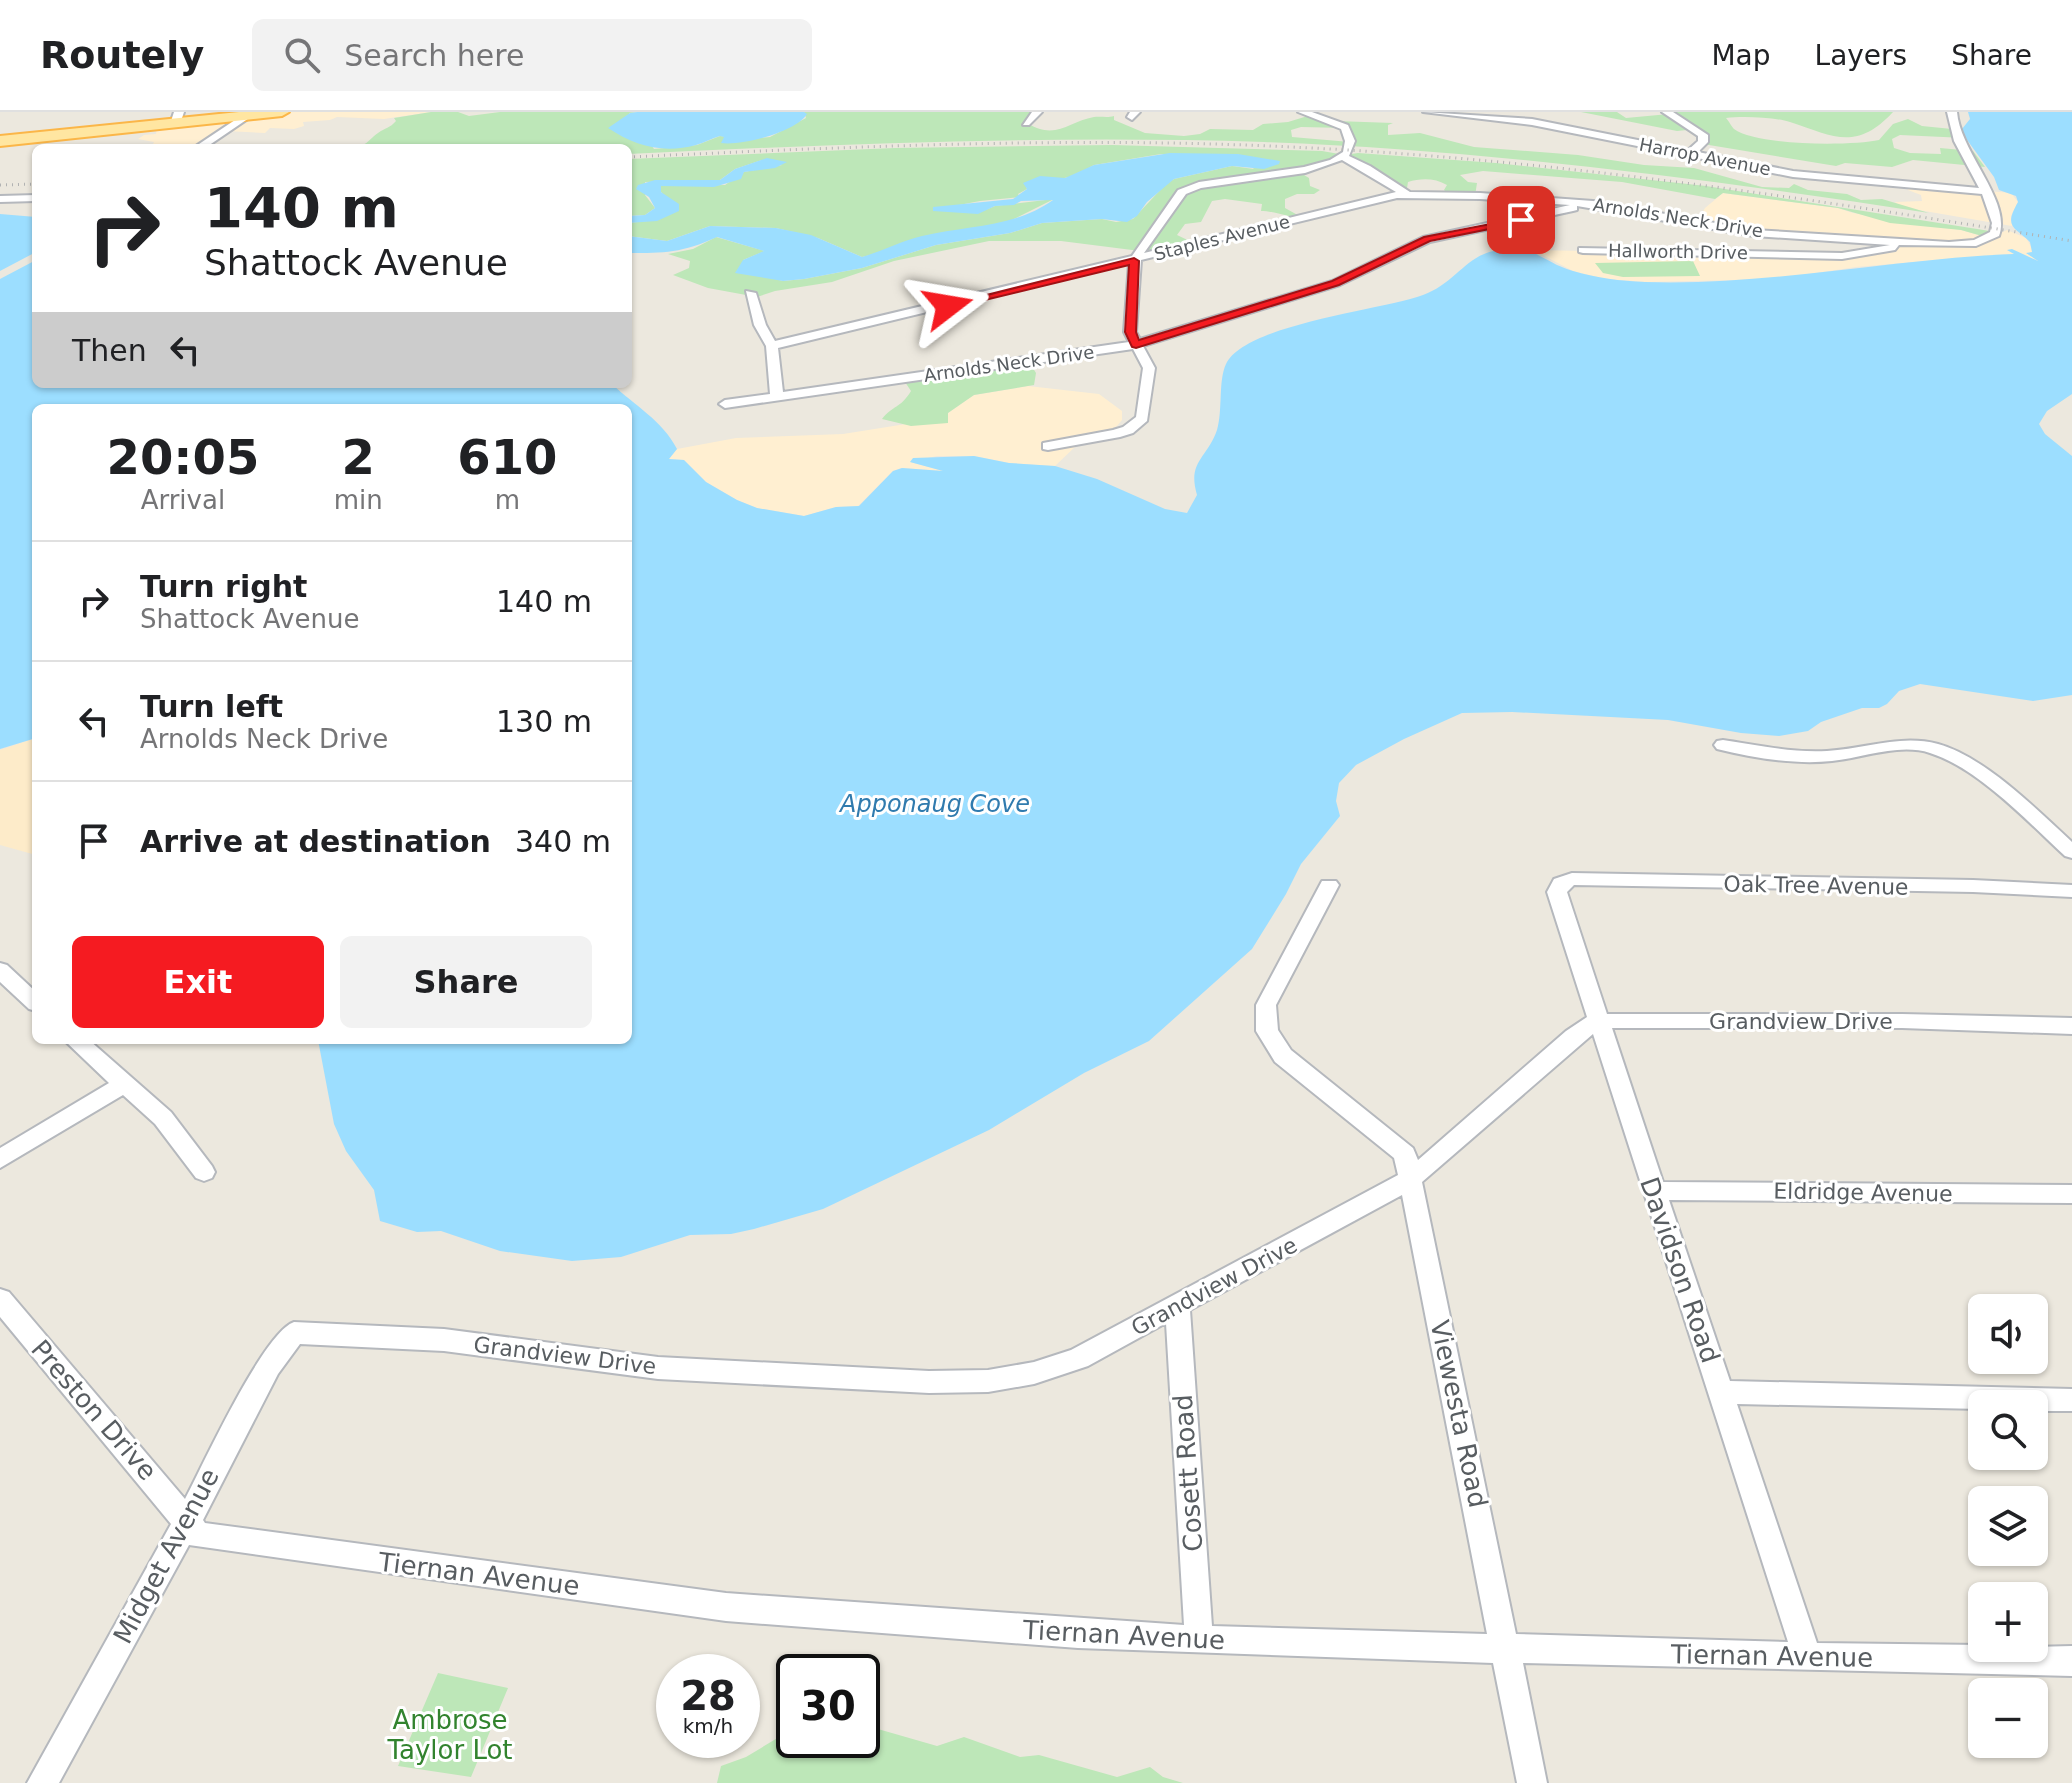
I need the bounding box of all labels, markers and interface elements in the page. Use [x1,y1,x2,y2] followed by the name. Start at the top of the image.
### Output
[252,19,812,91] search box
[40,33,204,77] text: Routely
[280,33,324,77] icon: search
[344,38,524,73] text: Search here
[1711,39,1771,72] text: Map
[1815,39,1907,72] text: Layers
[1951,39,2032,72] text: Share
[1637,133,1773,180] street label: Harrop Avenue
[204,175,399,240] text: 140 m
[72,176,176,280] icon: right
[1487,186,1555,254] pin
[1592,194,1765,241] street label: Arnolds Neck Drive
[1499,198,1543,242] icon: arrive
[1152,211,1292,265] street label: Staples Avenue
[1608,240,1748,263] street label: Hallworth Drive
[204,242,508,283] text: Shattock Avenue
[906,264,990,348] position arrow
[163,328,207,372] icon: left
[72,333,147,368] text: Then
[922,341,1096,386] street label: Arnolds Neck Drive
[106,429,259,485] text: 20:05
[342,429,375,485] text: 2
[457,429,557,485] text: 610
[141,485,225,515] text: Arrival
[334,485,383,515] text: min
[495,485,520,515] text: m
[140,569,307,604] text: Turn right
[72,579,116,623] icon: right
[496,584,592,619] text: 140 m
[140,604,359,634] text: Shattock Avenue
[140,689,283,724] text: Turn left
[72,699,116,743] icon: left
[496,704,592,739] text: 130 m
[140,724,388,754] text: Arnolds Neck Drive
[838,790,1030,818] water label: Apponaug Cove
[72,819,116,863] icon: arrive
[140,824,491,859] text: Arrive at destination
[515,824,611,859] text: 340 m
[1723,871,1909,900] street label: Oak Tree Avenue
[72,936,324,1028] button: Exit
[340,936,592,1028] button: Share
[1709,1009,1893,1034] street label: Grandview Drive
[1634,1173,1726,1367] street label: Davidson Road
[1773,1178,1953,1207] street label: Eldridge Avenue
[1127,1232,1301,1341] street label: Grandview Drive
[1968,1294,2048,1758] map controls
[1968,1294,2048,1374] button: sound
[1424,1318,1494,1510] street label: Viewesta Road
[472,1332,658,1379] street label: Grandview Drive
[25,1334,163,1486] street label: Preston Drive
[1968,1390,2048,1470] button: search
[1168,1393,1208,1553] street label: Cosett Road
[107,1463,225,1649] street label: Midget Avenue
[1968,1486,2048,1566] button: layers
[376,1547,581,1601] street label: Tiernan Avenue
[1968,1582,2048,1662] button: +
[1021,1615,1226,1655] street label: Tiernan Avenue
[1670,1639,1873,1673] street label: Tiernan Avenue
[776,1654,880,1758] speed limit sign: 30
[680,1673,736,1719] text: 28
[1968,1678,2048,1758] button: −
[386,1705,513,1765] park label: Ambrose Taylor Lot
[683,1714,733,1738] text: km/h

